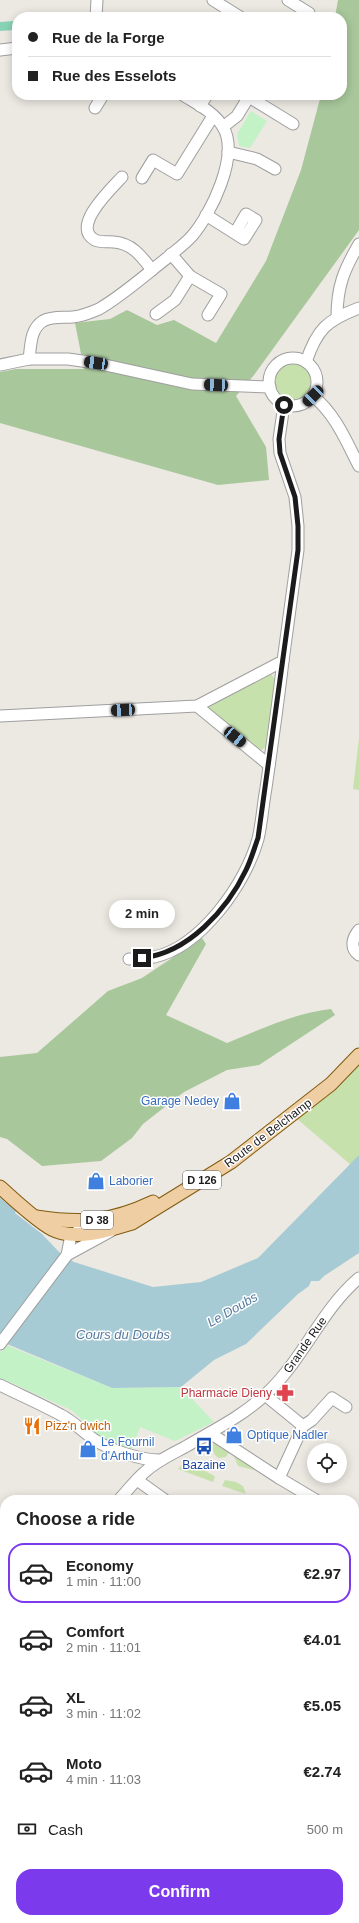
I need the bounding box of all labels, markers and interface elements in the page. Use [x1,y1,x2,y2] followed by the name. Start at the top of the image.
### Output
[52,29,165,46] text: Rue de la Forge
[52,67,176,84] text: Rue des Esselots
[83,355,109,371] car
[204,379,228,391] car
[300,383,326,409] car
[275,396,293,414] route start
[111,703,135,717] car
[222,725,248,749] car
[109,900,175,928] callout: 2 min
[125,906,159,921] text: 2 min
[133,949,151,967] route end
[222,1091,242,1111] shop icon: Garage Nedey
[141,1094,219,1108] place label: Garage Nedey
[222,1096,315,1170] street label: Route de Belchamp
[86,1171,106,1191] shop icon: Laborier
[183,1171,221,1189] road number: D 126
[109,1174,153,1188] place label: Laborier
[81,1211,113,1229] road number: D 38
[204,1289,261,1330] water label: Le Doubs
[281,1314,330,1376] street label: Grande Rue
[76,1327,170,1342] water label: Cours du Doubs
[275,1383,295,1403] pharmacy icon: Pharmacie Dieny
[181,1386,272,1400] place label: Pharmacie Dieny
[22,1416,42,1436] restaurant icon: Pizz'n dwich
[45,1419,111,1433] place label: Pizz'n dwich
[224,1425,244,1445] shop icon: Optique Nadler
[247,1428,328,1442] place label: Optique Nadler
[101,1435,154,1463] place label: Le Fournil d'Arthur
[194,1436,214,1456] bus stop icon: Bazaine
[78,1439,98,1459] shop icon: Le Fournil d'Arthur
[307,1443,347,1483] map controls
[307,1443,347,1483] button: locate
[182,1458,226,1472] place label: Bazaine
[16,1509,135,1529] text: Choose a ride
[18,1555,54,1591] icon: car
[66,1557,134,1574] text: Economy
[303,1565,341,1582] text: €2.97
[66,1574,141,1589] text: 1 min · 11:00
[18,1621,54,1657] icon: car
[66,1623,124,1640] text: Comfort
[303,1631,341,1648] text: €4.01
[66,1640,141,1655] text: 2 min · 11:01
[18,1687,54,1723] icon: car
[66,1689,85,1706] text: XL
[303,1697,341,1714] text: €5.05
[66,1706,141,1721] text: 3 min · 11:02
[18,1753,54,1789] icon: car
[66,1755,102,1772] text: Moto
[303,1763,341,1780] text: €2.74
[66,1772,141,1787] text: 4 min · 11:03
[16,1818,38,1840] icon: cash
[48,1821,83,1838] text: Cash
[307,1822,343,1837] text: 500 m
[16,1869,343,1915] button: Confirm

